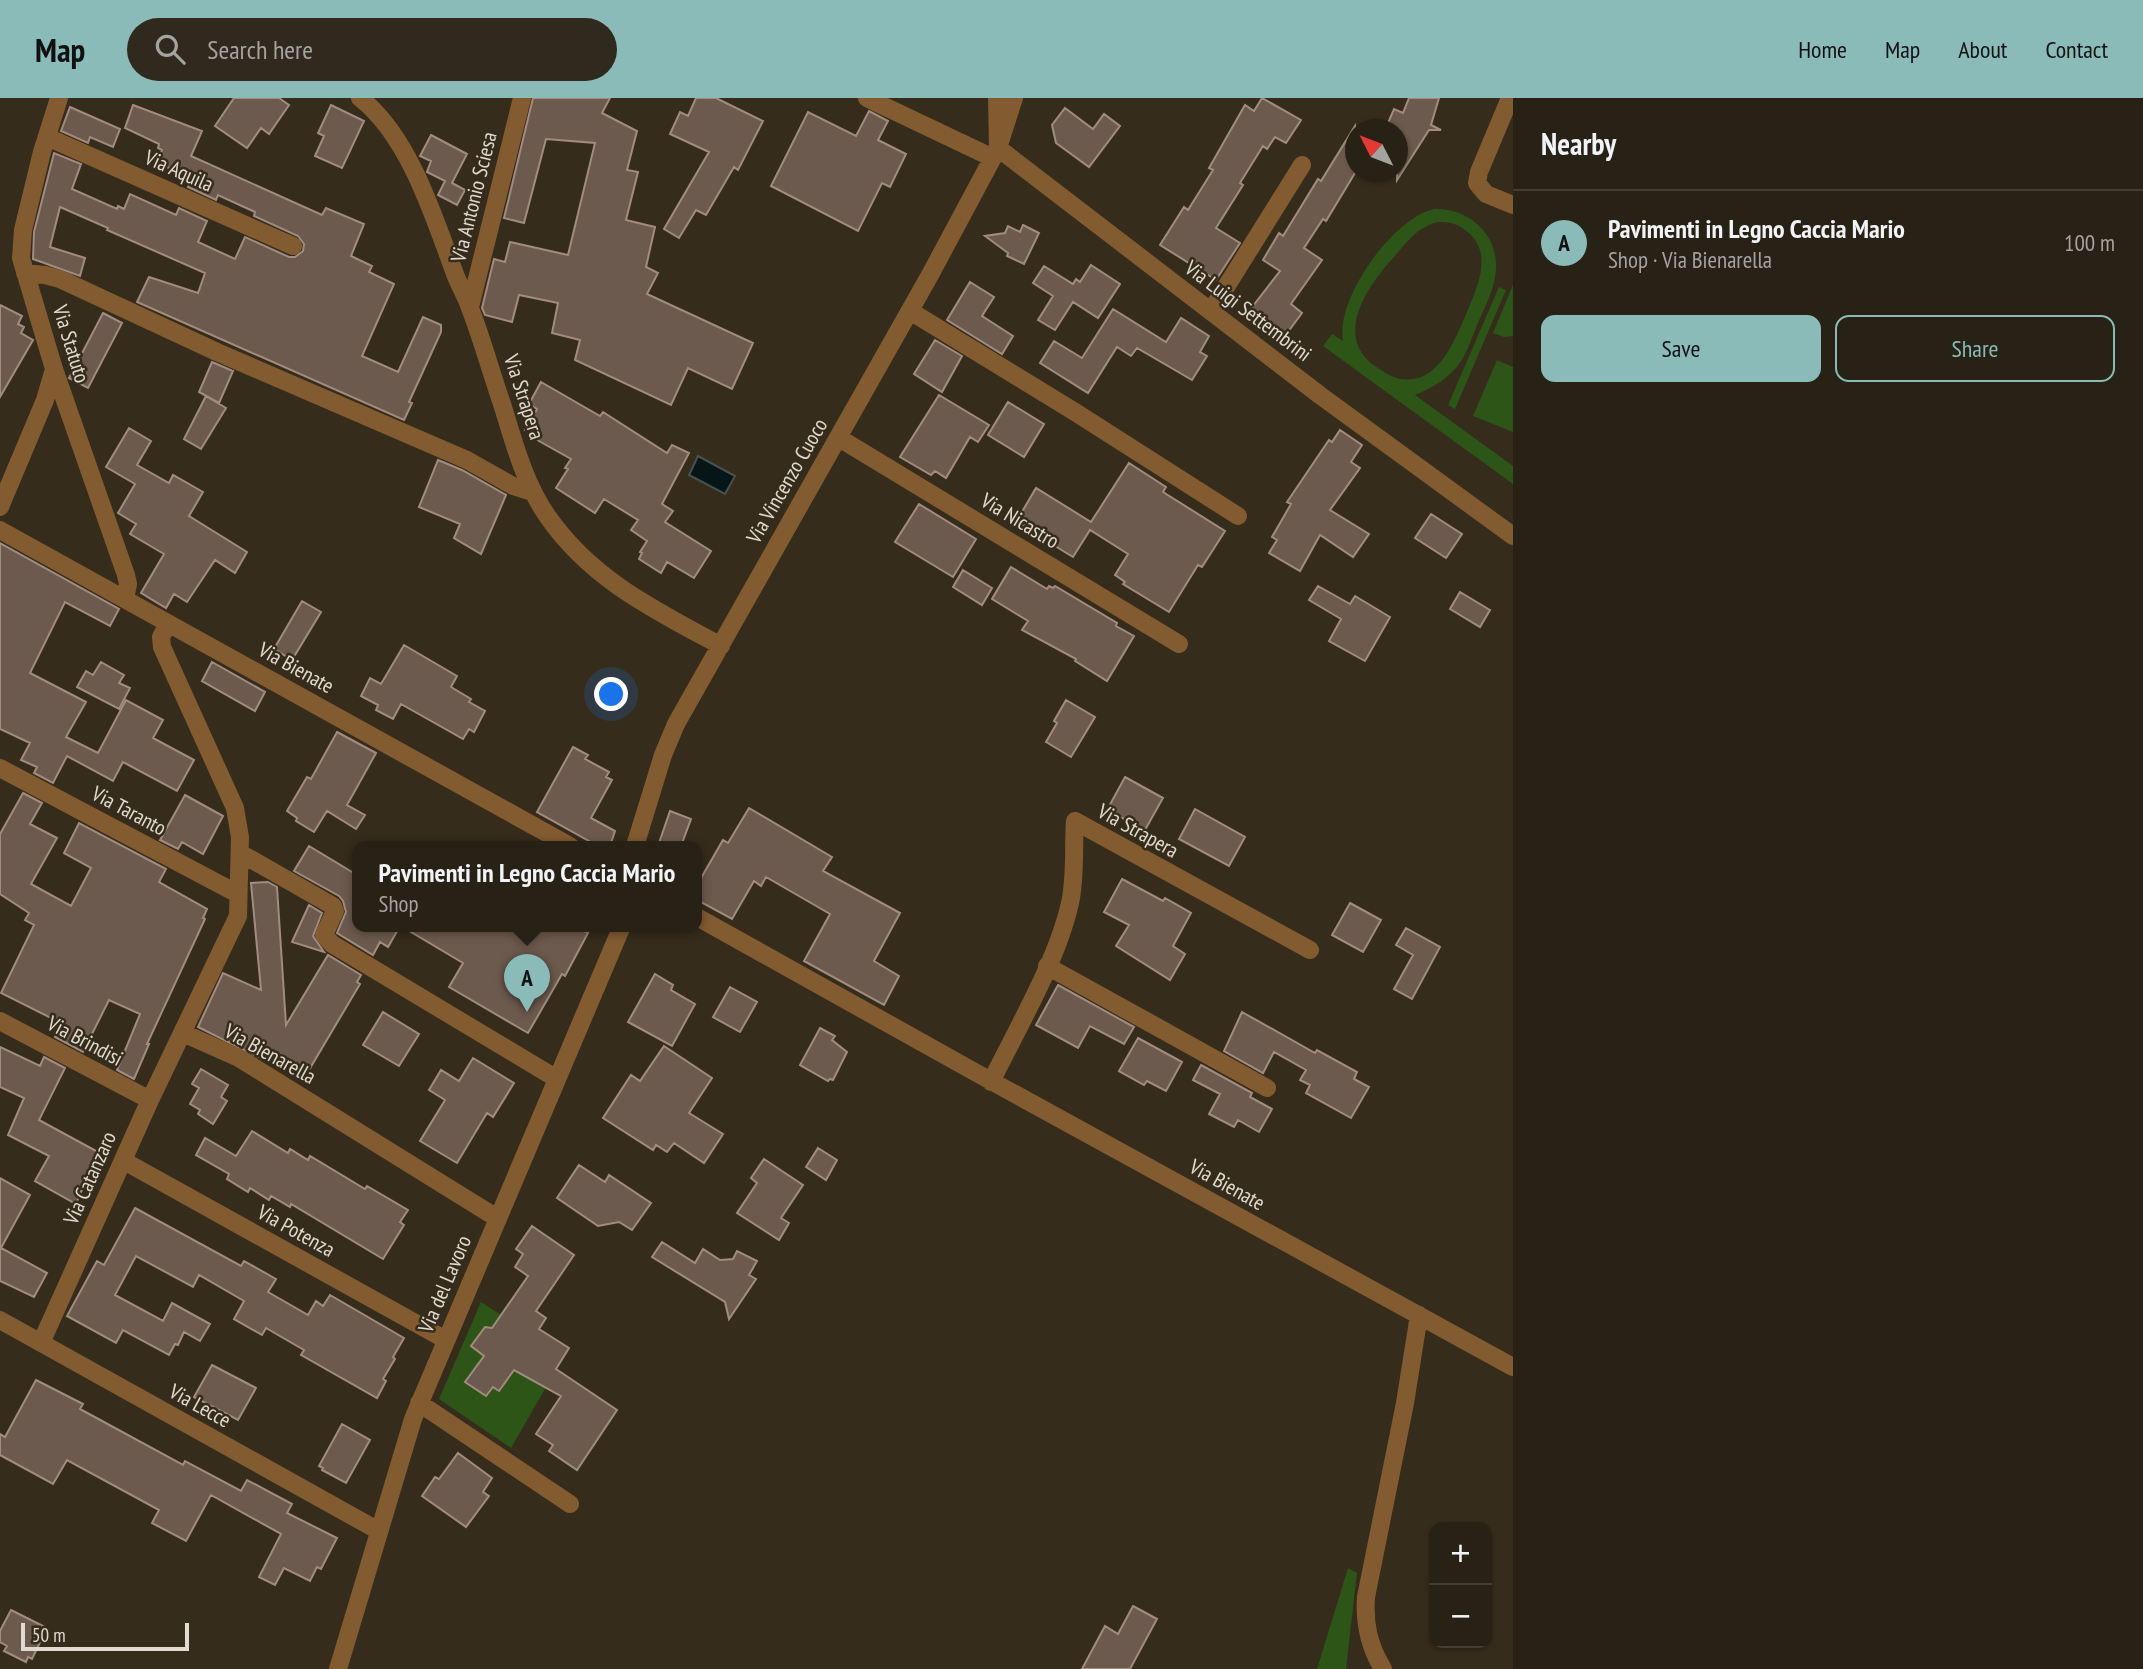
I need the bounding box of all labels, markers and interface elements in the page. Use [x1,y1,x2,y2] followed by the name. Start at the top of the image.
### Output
[127,18,617,81] search box
[35,28,85,71] text: Map
[151,30,189,68] icon: search
[207,33,313,66] text: Search here
[1798,34,1847,65] text: Home
[1885,34,1920,65] text: Map
[1958,34,2007,65] text: About
[2045,34,2108,65] text: Contact
[1345,119,1408,182] north arrow
[1541,124,1616,163] text: Nearby
[444,129,503,266] street label: Via Antonio Sciesa
[140,143,218,198] street label: Via Aquila
[1608,212,1905,245] text: Pavimenti in Legno Caccia Mario
[1558,228,1570,257] text: A
[2064,228,2115,257] text: 100 m
[1608,245,1772,274] text: Shop · Via Bienarella
[1179,254,1317,367] street label: Via Luigi Settembrini
[47,301,96,386] street label: Via Statuto
[1541,315,1821,382] button: Save
[1835,315,2115,382] button: Share
[498,350,551,443] street label: Via Strapera
[739,414,833,549] street label: Via Vincenzo Cuoco
[975,486,1064,554] street label: Via Nicastro
[253,635,339,699] street label: Via Bienate
[594,677,628,711] your location
[86,779,171,841] street label: Via Taranto
[1092,797,1183,864] street label: Via Strapera
[352,841,702,932] popup
[379,856,675,889] text: Pavimenti in Legno Caccia Mario
[379,889,418,918] text: Shop
[504,954,550,1012] pin: A
[42,1009,128,1072] street label: Via Brindisi
[219,1017,321,1090] street label: Via Bienarella
[57,1127,122,1229] street label: Via Catanzaro
[1184,1152,1270,1216] street label: Via Bienate
[252,1198,340,1263] street label: Via Potenza
[412,1231,477,1337] street label: Via del Lavoro
[164,1377,236,1433] street label: Via Lecce
[1429,1522,1492,1648] map controls
[1429,1522,1492,1585] button: +
[1429,1585,1492,1648] button: −
[21,1620,189,1652] scale bar
[32,1623,66,1647] text: 50 m

